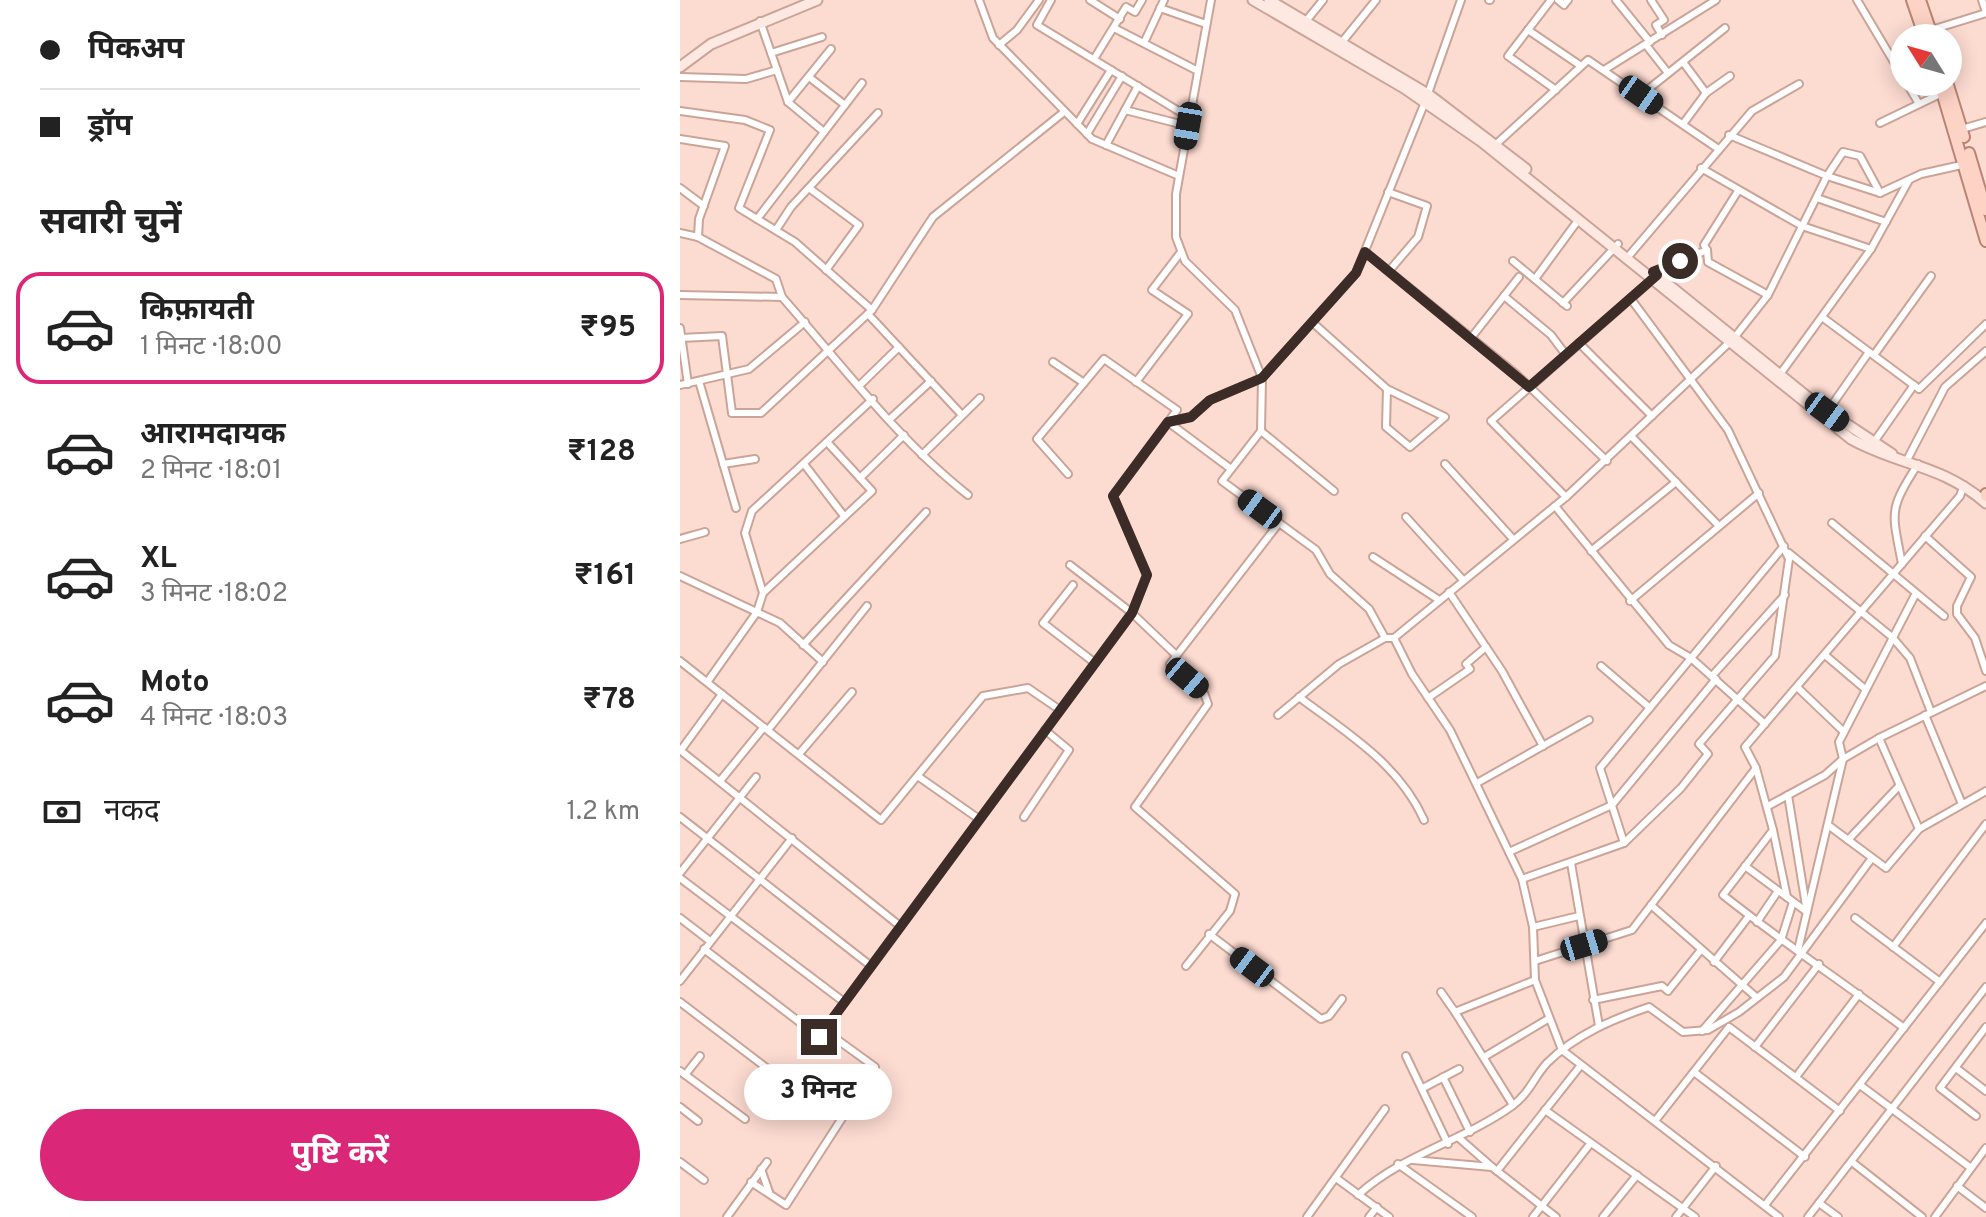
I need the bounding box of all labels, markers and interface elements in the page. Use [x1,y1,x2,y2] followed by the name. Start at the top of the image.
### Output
[1890,24,1962,96] north arrow
[1890,24,1962,96] map controls
[88,32,184,69] text: पिकअप
[1614,71,1668,119] car
[1172,100,1204,152] car
[88,109,132,146] text: ड्रॉप
[40,201,181,247] text: सवारी चुनें
[1662,243,1698,279] route start
[44,292,116,364] icon: car
[140,293,254,330] text: किफ़ायती
[580,310,636,347] text: ₹95
[140,331,282,364] text: 1 मिनट · 18:00
[1801,388,1853,436] car
[44,416,116,488] icon: car
[140,417,286,454] text: आरामदायक
[567,434,636,471] text: ₹128
[140,455,282,488] text: 2 मिनट · 18:01
[1234,485,1286,533] car
[44,540,116,612] icon: car
[140,541,177,578] text: XL
[574,558,636,595] text: ₹161
[140,578,288,611] text: 3 मिनट · 18:02
[1161,653,1213,703] car
[44,664,116,736] icon: car
[140,665,210,702] text: Moto
[582,682,636,719] text: ₹78
[140,702,288,735] text: 4 मिनट · 18:03
[40,790,84,834] icon: cash
[104,794,160,831] text: नकद
[567,796,640,829] text: 1.2 km
[1558,927,1610,963] car
[1226,943,1278,991] car
[801,1019,837,1055] route end
[745,1065,893,1121] callout: 3 मिनट
[780,1075,856,1108] text: 3 मिनट
[40,1109,640,1201] button: पुष्टि करें

